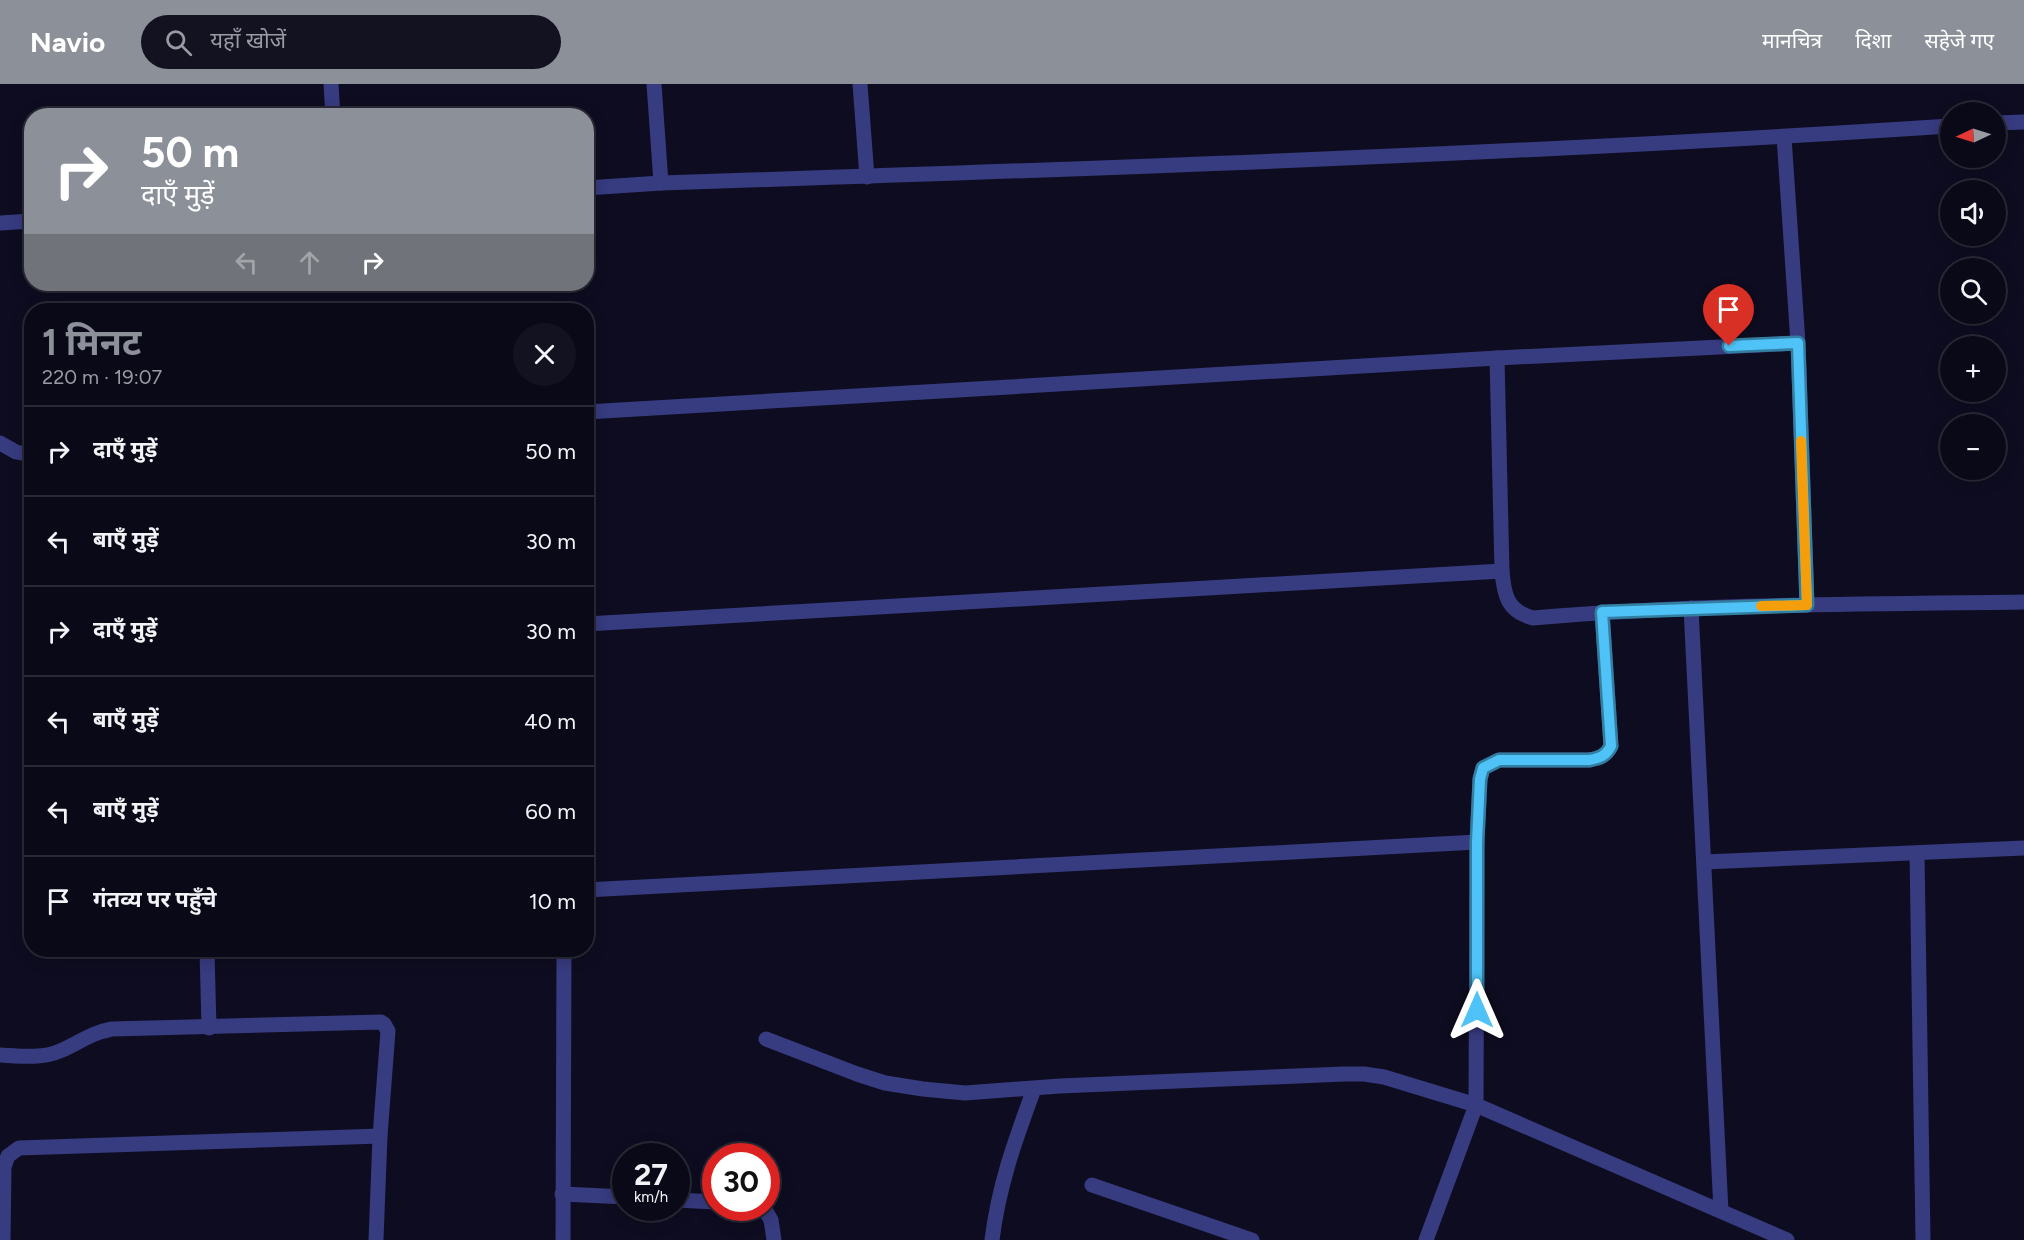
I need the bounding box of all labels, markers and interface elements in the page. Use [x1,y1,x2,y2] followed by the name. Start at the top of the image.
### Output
[141,15,561,69] search box
[30,25,105,59] text: Navio
[162,26,195,59] icon: search
[210,27,286,54] text: यहाँ खोजें
[1762,28,1822,53] text: मानचित्र
[1855,28,1891,53] text: दिशा
[1924,28,1994,53] text: सहेजे गए
[1940,102,2006,168] north arrow
[1940,102,2006,480] map controls
[141,127,239,178] text: 50 m
[42,132,120,210] icon: right
[141,178,215,211] text: दाएँ मुड़ें
[1940,180,2006,246] button: sound
[230,246,263,279] icon: left
[293,246,326,279] icon: ahead
[356,246,389,279] icon: right
[1940,258,2006,324] button: search
[1703,284,1754,346] pin
[1712,293,1745,326] icon: arrive
[42,321,141,364] text: 1 मिनट
[513,323,576,386] button: close
[1940,336,2006,402] button: +
[42,365,162,389] text: 220 m · 19:07
[1940,414,2006,480] button: −
[42,435,75,468] icon: right
[93,436,157,463] text: दाएँ मुड़ें
[525,438,576,465] text: 50 m
[42,525,75,558] icon: left
[93,526,159,553] text: बाएँ मुड़ें
[526,528,576,555] text: 30 m
[42,615,75,648] icon: right
[93,616,157,643] text: दाएँ मुड़ें
[526,618,576,645] text: 30 m
[42,705,75,738] icon: left
[93,706,159,733] text: बाएँ मुड़ें
[524,708,576,735] text: 40 m
[42,795,75,828] icon: left
[93,796,159,823] text: बाएँ मुड़ें
[525,798,576,825] text: 60 m
[42,885,75,918] icon: arrive
[93,886,217,913] text: गंतव्य पर पहुँचे
[529,888,576,915] text: 10 m
[1445,978,1509,1042] position arrow
[702,1143,780,1221] speed limit sign: 30
[634,1156,668,1193] text: 27
[634,1188,668,1206] text: km/h

